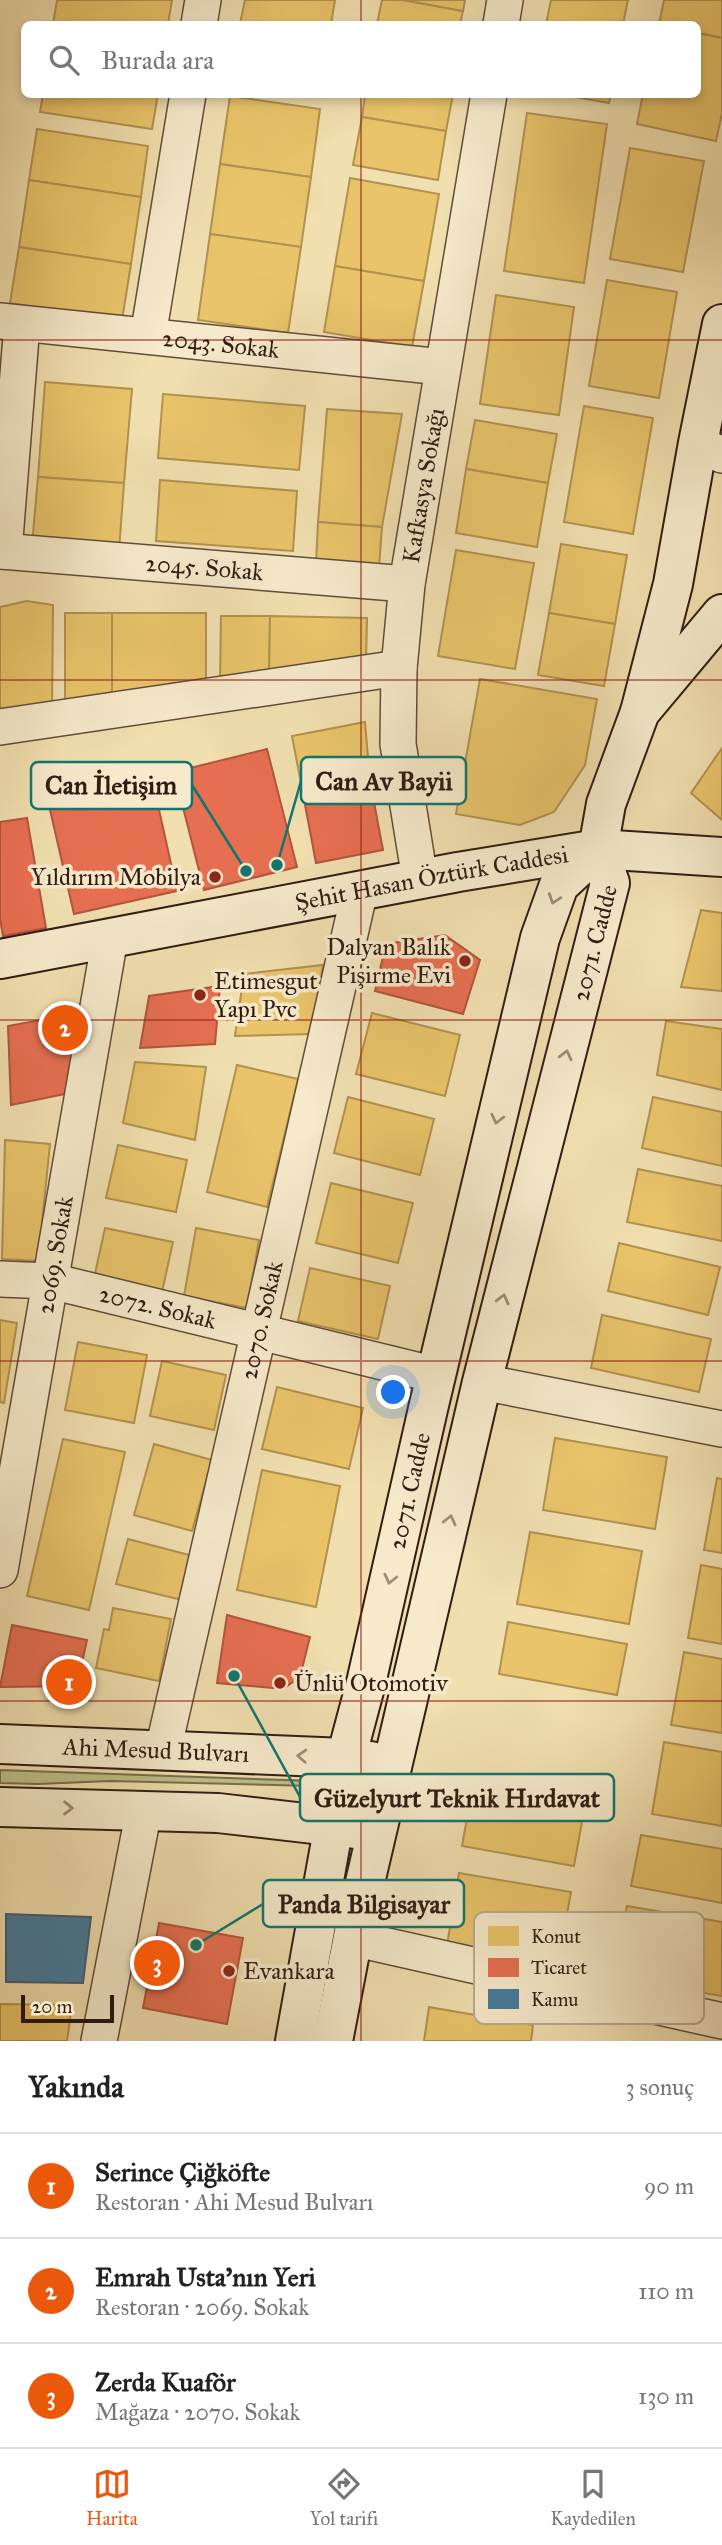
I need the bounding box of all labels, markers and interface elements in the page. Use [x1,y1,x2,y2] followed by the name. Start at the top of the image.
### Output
[21,21,701,98] search box
[45,41,83,79] icon: search
[101,44,214,76] text: Burada ara
[161,323,282,365] street label: 2043. Sokak
[396,405,451,565] street label: Kafkasya Sokağı
[144,548,265,587] street label: 2045. Sokak
[301,757,466,804] callout: Can Av Bayii
[31,762,192,809] callout: Can İletişim
[315,765,454,797] text: Can Av Bayii
[45,769,177,801] text: Can İletişim
[292,839,571,918] street label: Şehit Hasan Öztürk Caddesi
[31,862,202,892] place label: Yıldırım Mobilya
[207,869,223,885] marker: Yıldırım Mobilya
[565,882,624,1004] street label: 2071. Cadde
[548,893,562,905] one-way arrow
[326,932,452,990] place label: Dalyan Balık Pişirme Evi
[457,953,473,969] marker: Dalyan Balık Pişirme Evi
[214,966,318,1024] place label: Etimesgut Yapı Pvc
[192,987,208,1003] marker: Etimesgut Yapı Pvc
[42,1002,88,1054] pin: 2
[558,1049,572,1061] one-way arrow
[491,1113,505,1125] one-way arrow
[30,1192,80,1316] street label: 2069. Sokak
[233,1257,290,1383] street label: 2070. Sokak
[96,1278,220,1336] street label: 2072. Sokak
[495,1293,509,1305] one-way arrow
[376,1375,410,1409] your location
[382,1430,437,1552] street label: 2071. Cadde
[442,1514,456,1526] one-way arrow
[383,1573,398,1585] one-way arrow
[46,1656,92,1708] pin: 1
[294,1668,449,1698] place label: Ünlü Otomotiv
[272,1675,288,1691] marker: Ünlü Otomotiv
[61,1732,250,1769] street label: Ahi Mesud Bulvarı
[296,1748,307,1763] one-way arrow
[300,1774,614,1821] callout: Güzelyurt Teknik Hırdavat
[314,1782,601,1814] text: Güzelyurt Teknik Hırdavat
[63,1801,74,1816] one-way arrow
[263,1880,464,1927] callout: Panda Bilgisayar
[278,1888,452,1921] text: Panda Bilgisayar
[474,1912,704,2024] legend
[531,1925,581,1948] text: Konut
[134,1937,180,1989] pin: 3
[243,1956,336,1986] place label: Evankara
[531,1956,587,1979] text: Ticaret
[221,1963,237,1979] marker: Evankara
[531,1988,578,2011] text: Kamu
[21,1992,114,2024] scale bar
[32,1995,73,2018] text: 20 m
[28,2069,124,2105] text: Yakında
[625,2073,694,2101] text: 3 sonuç
[95,2156,270,2188] text: Serince Çiğköfte
[46,2172,56,2200] text: 1
[644,2172,694,2200] text: 90 m
[95,2188,373,2216] text: Restoran · Ahi Mesud Bulvarı
[95,2261,316,2293] text: Emrah Usta'nın Yeri
[45,2277,57,2305] text: 2
[638,2277,694,2305] text: 110 m
[95,2293,309,2321] text: Restoran · 2069. Sokak
[95,2366,236,2398] text: Zerda Kuaför
[46,2382,56,2410] text: 3
[638,2382,694,2410] text: 130 m
[95,2398,300,2426] text: Mağaza · 2070. Sokak
[86,2465,138,2530] tab: Harita
[310,2465,378,2530] tab: Yol tarifi
[550,2465,636,2530] tab: Kaydedilen

